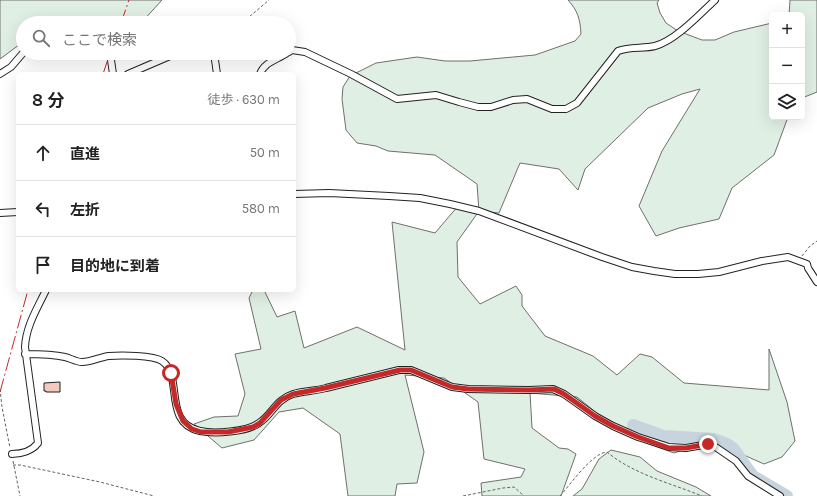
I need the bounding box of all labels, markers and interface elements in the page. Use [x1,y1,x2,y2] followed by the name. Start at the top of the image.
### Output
[769,12,805,120] map controls
[769,12,805,48] button: +
[16,16,296,60] search box
[30,27,52,49] icon: search
[62,31,137,49] text: ここで検索
[769,48,805,84] button: −
[769,84,805,120] button: layers
[32,90,64,110] text: 8 分
[207,92,280,107] text: 徒歩 · 630 m
[32,142,54,164] icon: ahead
[70,145,100,163] text: 直進
[250,145,280,160] text: 50 m
[32,198,54,220] icon: left
[70,201,100,219] text: 左折
[242,201,280,216] text: 580 m
[32,254,54,276] icon: arrive
[70,257,160,275] text: 目的地に到着
[162,364,180,382] route start
[699,435,717,453] route end

